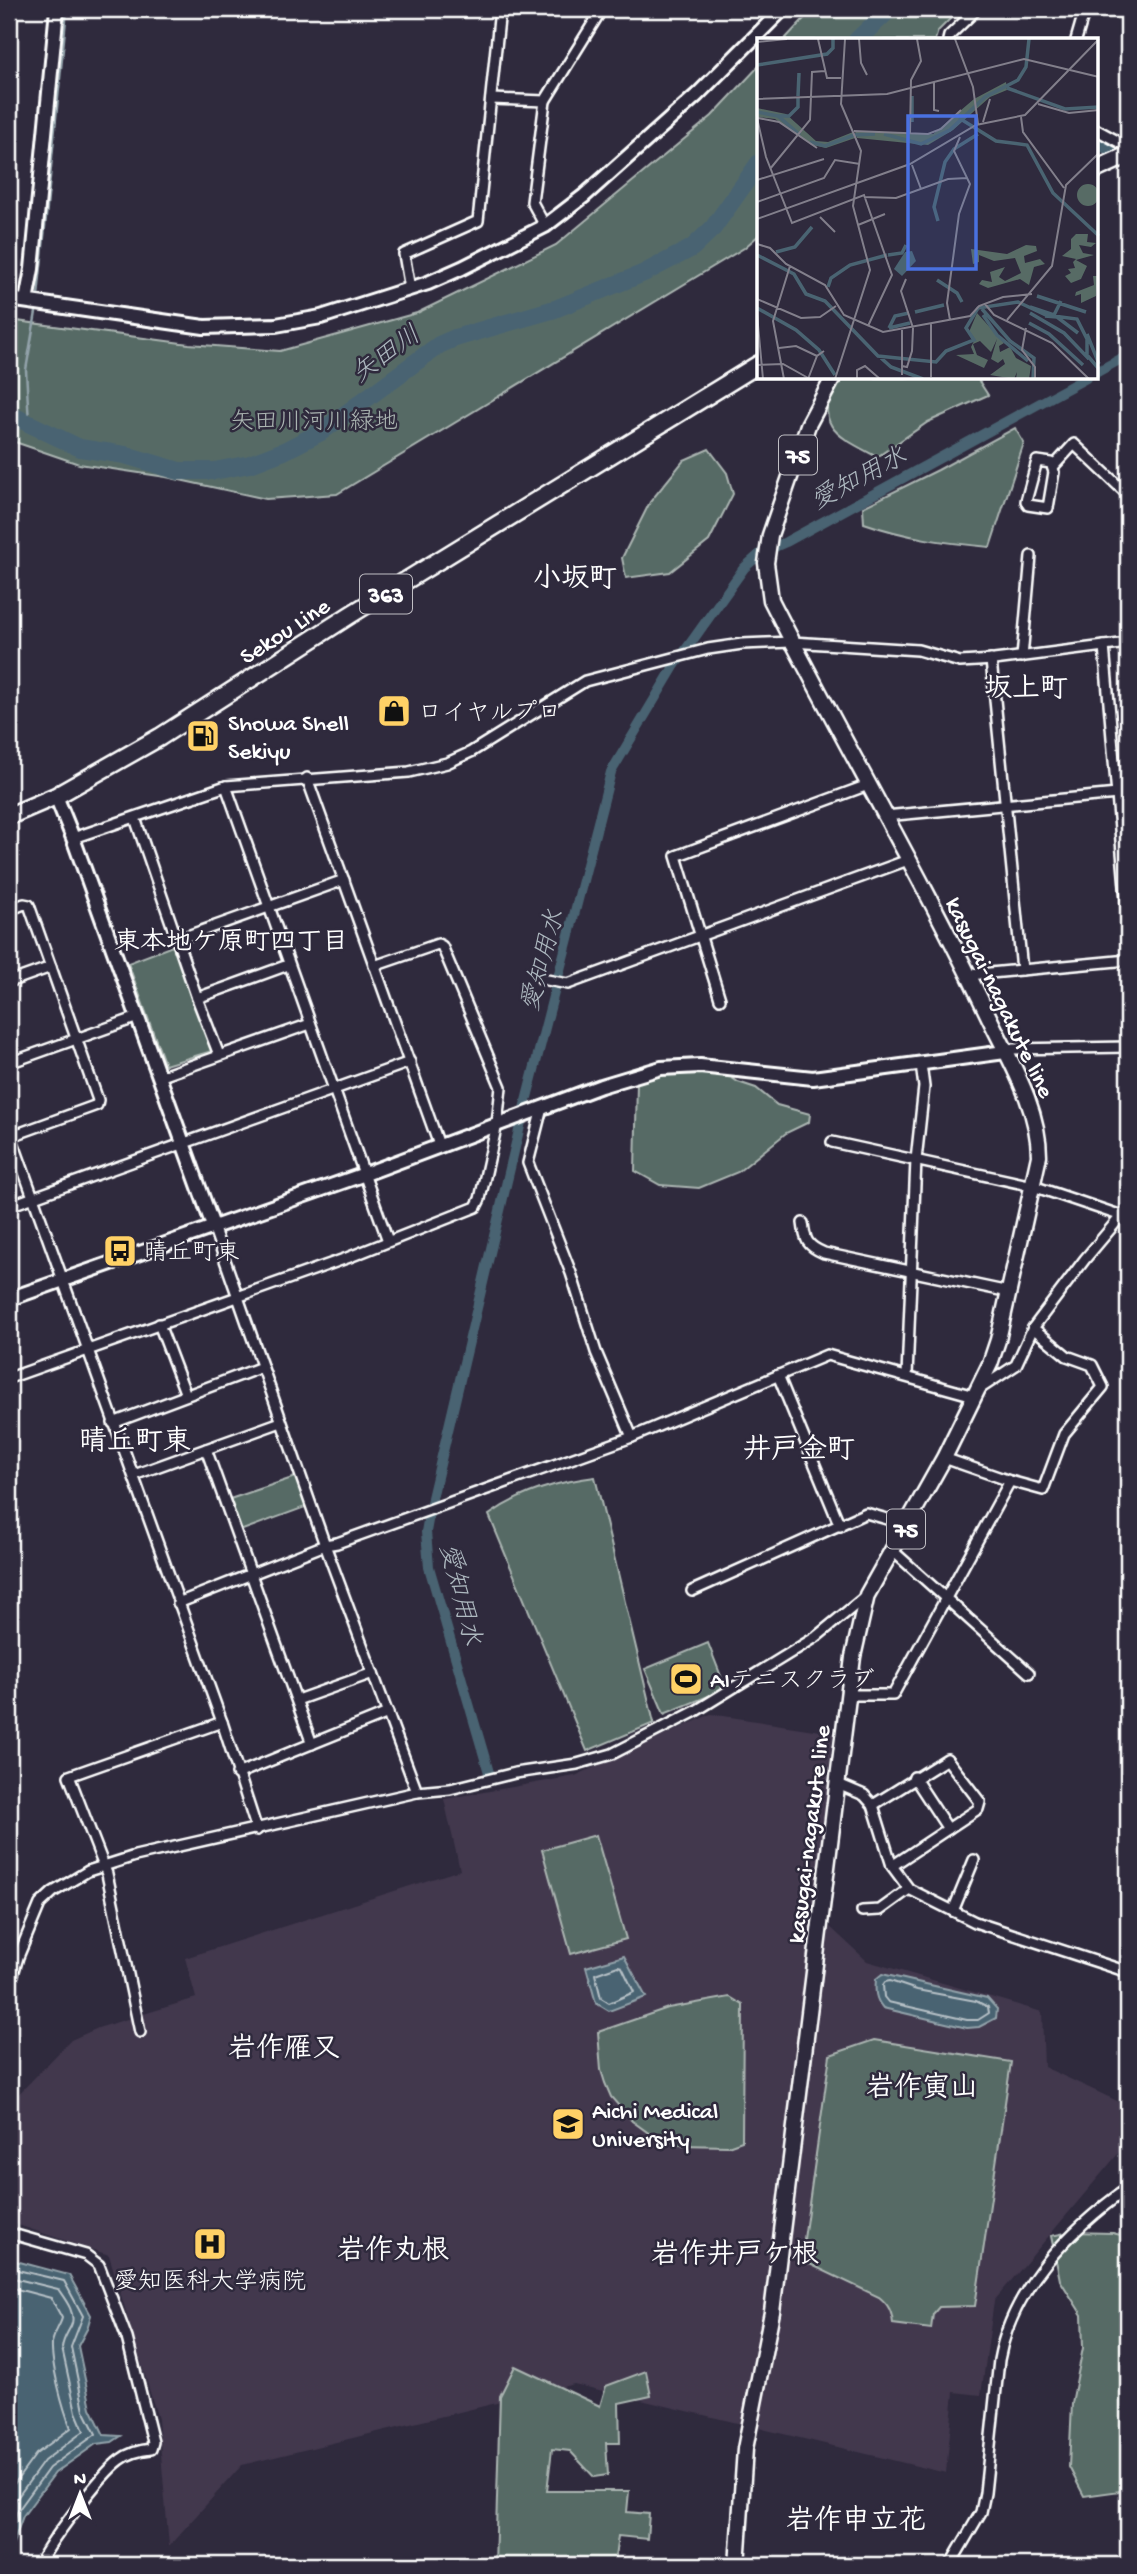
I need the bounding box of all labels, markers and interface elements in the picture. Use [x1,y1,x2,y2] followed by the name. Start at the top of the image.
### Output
[757,38,1098,380] inset map
[346,320,428,392] water label: 矢田川
[230,409,398,438] park label: 矢田川河川緑地
[779,436,817,475] road number: 75
[806,441,913,519] water label: 愛知用水
[533,563,617,597] district label: 小坂町
[360,574,412,614] road number: 363
[235,593,337,673] street label: Sekou Line
[984,674,1068,707] district label: 坂上町
[375,692,413,730] shop icon: ロイヤルプロ
[418,699,562,729] place label: ロイヤルプロ
[228,711,349,768] place label: Showa Shell Sekiyu
[184,717,222,755] fuel station icon: Showa Shell Sekiyu
[937,893,1059,1104] street label: kasugai-nagakute line
[515,906,574,1015] water label: 愛知用水
[114,927,348,960] district label: 東本地ケ原町四丁目
[101,1232,139,1270] bus stop icon: 晴丘町東
[144,1239,240,1269] place label: 晴丘町東
[79,1425,191,1460] district label: 晴丘町東
[743,1433,855,1468] district label: 井戸金町
[887,1510,925,1548] road number: 75
[430,1540,487,1649] water label: 愛知用水
[667,1660,705,1698] sports icon: AIテニスクラブ
[710,1668,874,1697] place label: AIテニスクラブ
[784,1723,839,1945] street label: kasugai-nagakute line
[228,2032,340,2067] district label: 岩作雁又
[866,2071,978,2106] district label: 岩作寅山
[592,2099,718,2156] place label: Aichi Medical University
[549,2105,587,2143] school or university icon: Aichi Medical University
[191,2225,229,2263] hospital icon: 愛知医科大学病院
[337,2234,449,2269] district label: 岩作丸根
[651,2238,819,2273] district label: 岩作井戸ケ根
[114,2268,306,2298] place label: 愛知医科大学病院
[46,2458,116,2528] north arrow
[74,2469,86,2492] text: N
[786,2504,926,2539] district label: 岩作申立花

